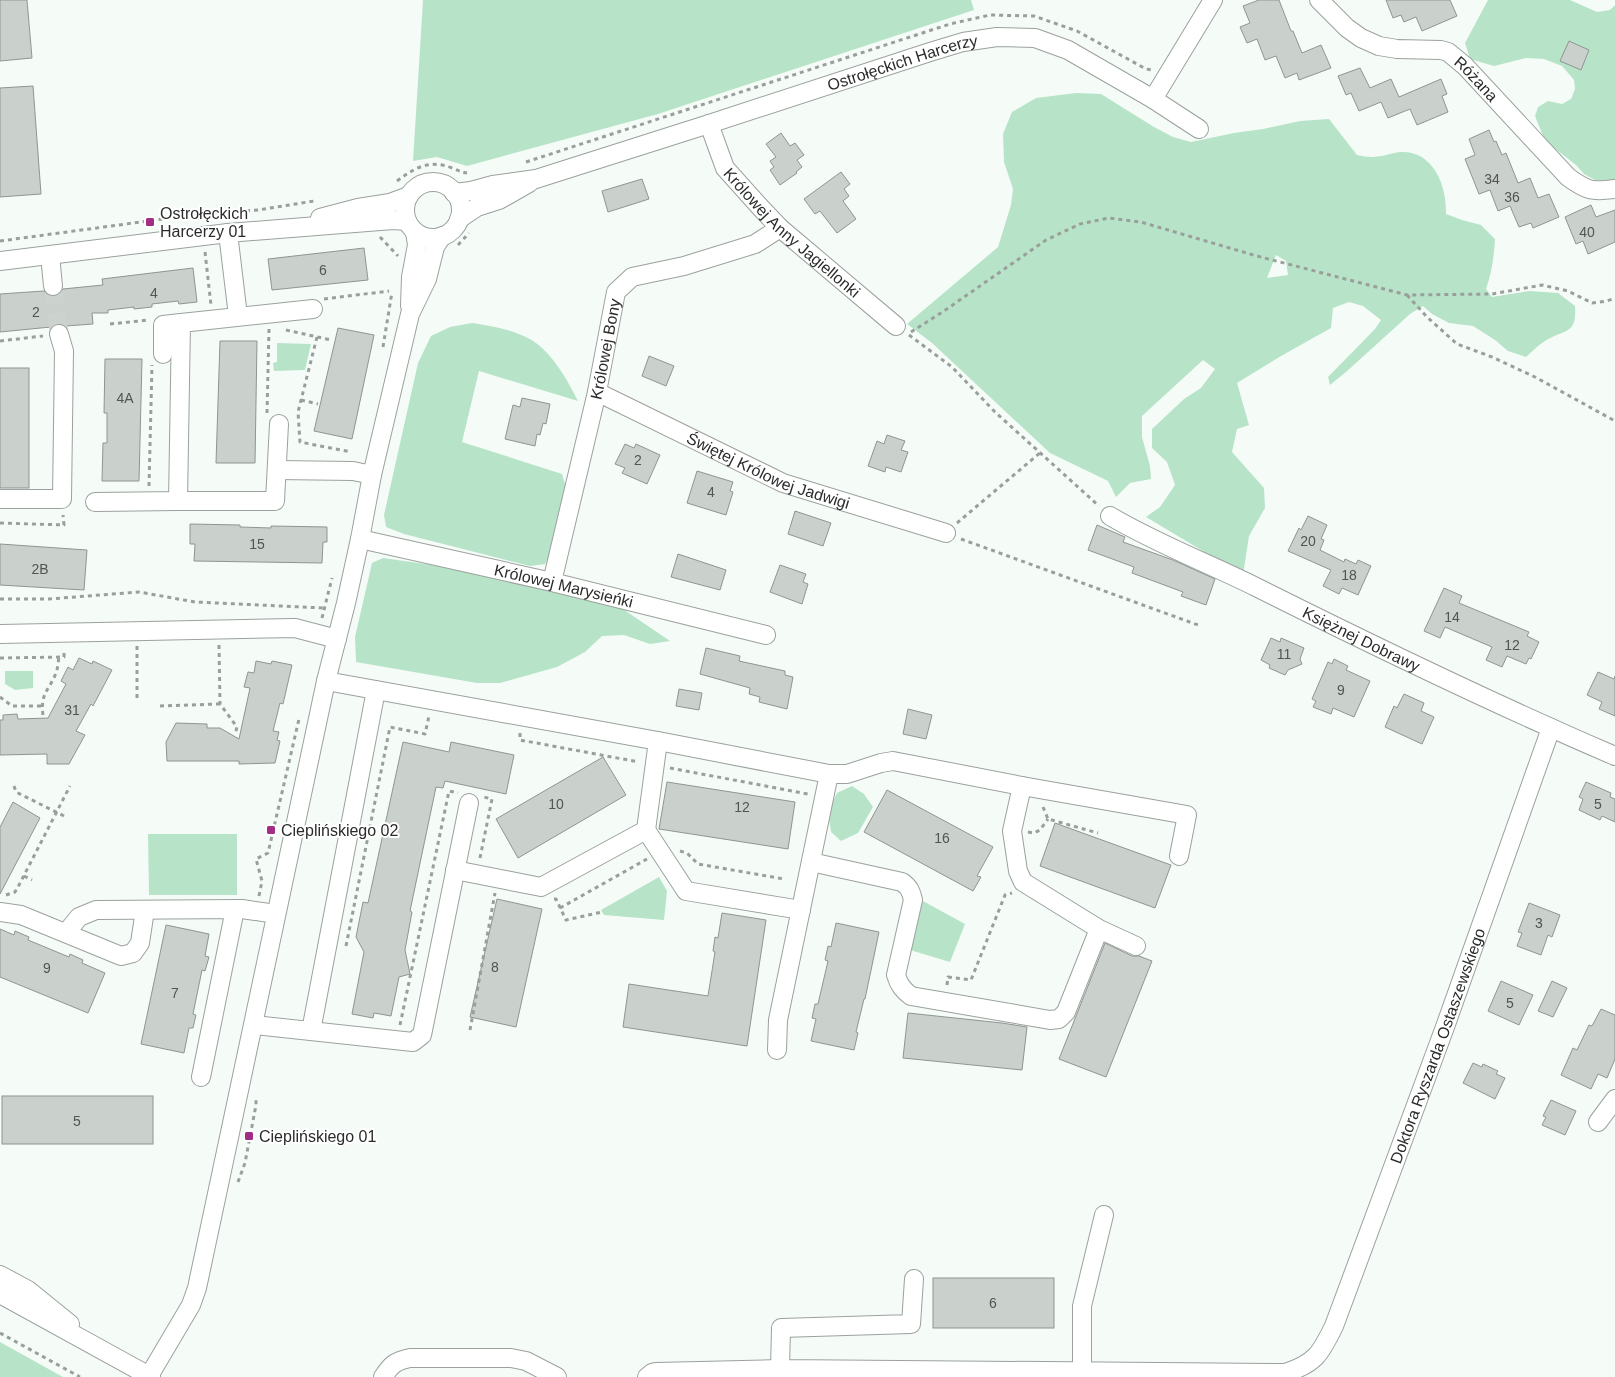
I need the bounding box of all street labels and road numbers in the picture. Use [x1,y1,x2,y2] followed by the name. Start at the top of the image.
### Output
[825,32,979,94] street label: Ostrołęckich Harcerzy
[1451,53,1501,105] street label: Różana
[720,165,863,301] street label: Królowej Anny Jagiellonki
[588,297,624,401] street label: Królowej Bony
[684,428,852,512] street label: Świętej Królowej Jadwigi
[493,561,635,611] street label: Królowej Marysieńki
[1300,604,1423,675] street label: Księżnej Dobrawy
[1387,926,1488,1166] street label: Doktora Ryszarda Ostaszewskiego

